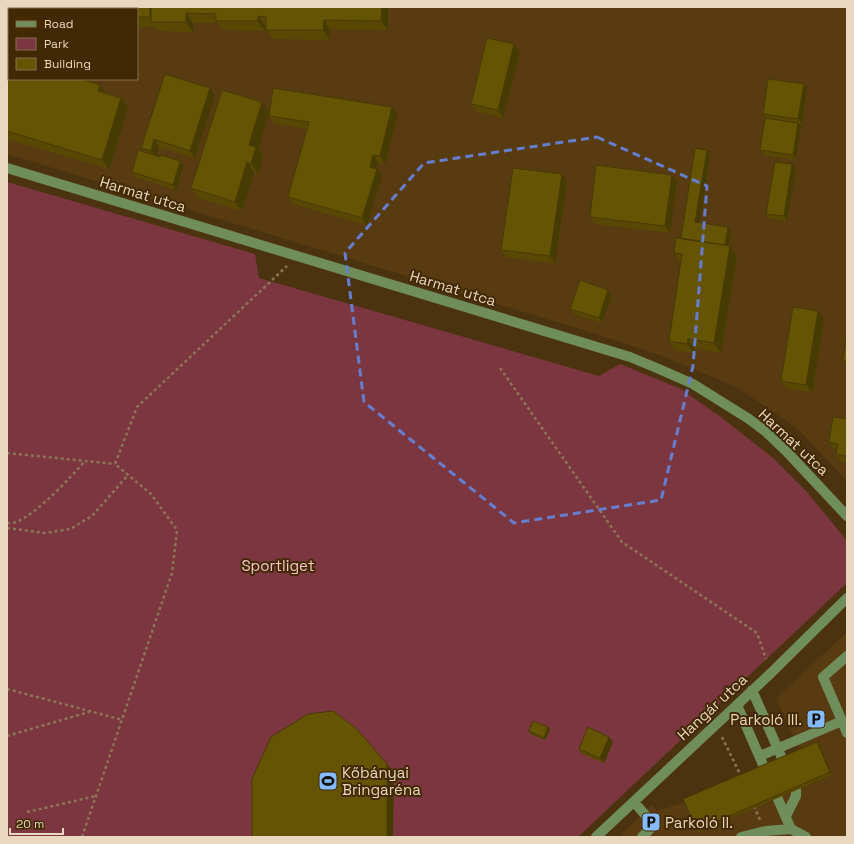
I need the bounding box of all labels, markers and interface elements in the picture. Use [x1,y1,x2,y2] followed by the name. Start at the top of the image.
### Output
[8,8,138,80] legend
[44,16,73,32] text: Road
[44,36,69,52] text: Park
[44,56,91,72] text: Building
[98,172,189,216] street label: Harmat utca
[408,266,499,310] street label: Harmat utca
[755,405,833,480] street label: Harmat utca
[241,556,315,575] park label: Sportliget
[673,670,751,744] street label: Hangár utca
[805,708,827,730] parking icon: Parkoló III.
[730,710,802,729] place label: Parkoló III.
[342,763,421,799] place label: Kőbányai Bringaréna
[317,770,339,792] sports icon: Kőbányai Bringaréna
[10,810,63,836] scale bar
[640,811,662,833] parking icon: Parkoló II.
[665,813,733,832] place label: Parkoló II.
[16,816,44,832] text: 20 m

